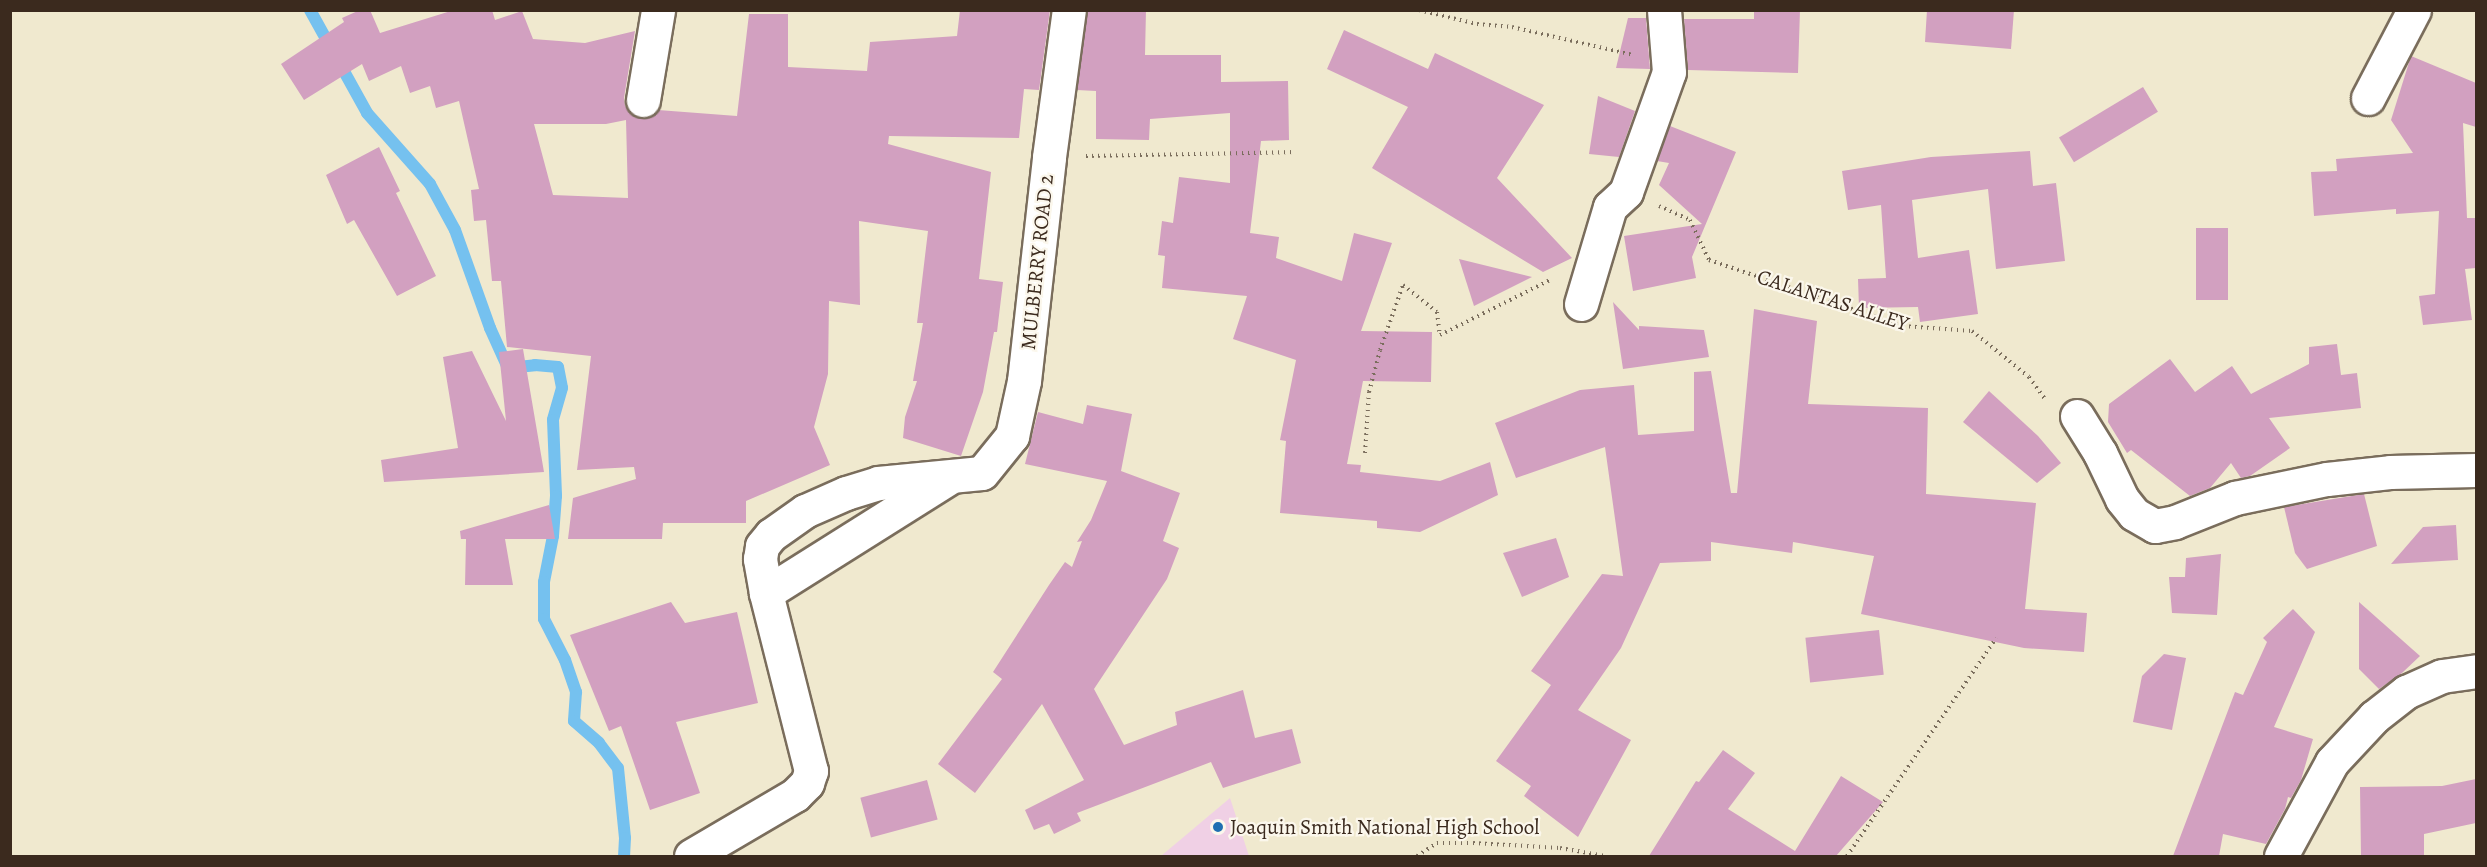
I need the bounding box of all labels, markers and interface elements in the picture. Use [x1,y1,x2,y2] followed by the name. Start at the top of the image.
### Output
[1015,173,1059,351] street label: MULBERRY ROAD 2
[1754,264,1912,336] street label: CALANTAS ALLEY
[1230,814,1539,840] place label: Joaquin Smith National High School
[1211,820,1225,834] marker: Joaquin Smith National High School

